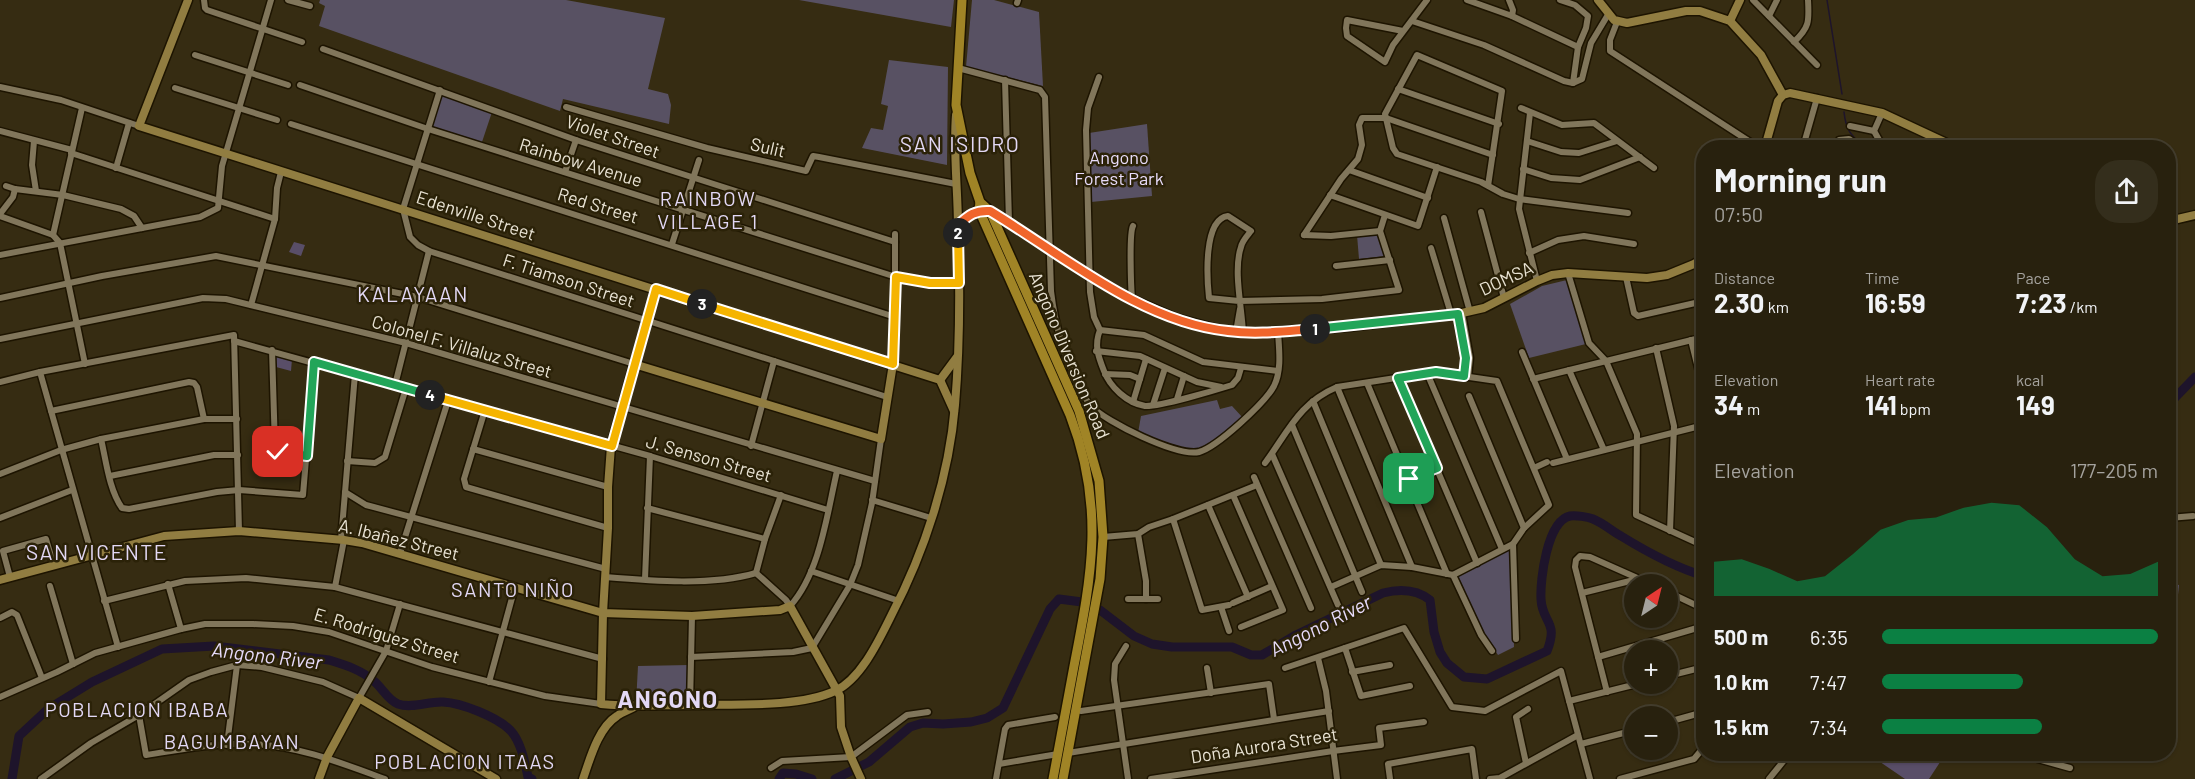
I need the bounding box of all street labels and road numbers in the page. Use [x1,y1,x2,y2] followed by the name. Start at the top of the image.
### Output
[563,110,663,162] street label: Violet Street
[748,132,788,162] street label: Sulit
[517,133,645,191] street label: Rainbow Avenue
[555,182,641,228] street label: Red Street
[414,185,538,245] street label: Edenville Street
[500,248,638,312] street label: F. Tiamson Street
[1476,256,1536,300] street label: DOMSA
[1025,268,1115,442] street label: Angono Diversion Road
[369,310,555,382] street label: Colonel F. Villaluz Street
[644,430,774,486] street label: J. Senson Street
[337,513,461,565] street label: A. Ibañez Street
[312,602,462,668] street label: E. Rodriguez Street
[1189,723,1339,767] street label: Doña Aurora Street

